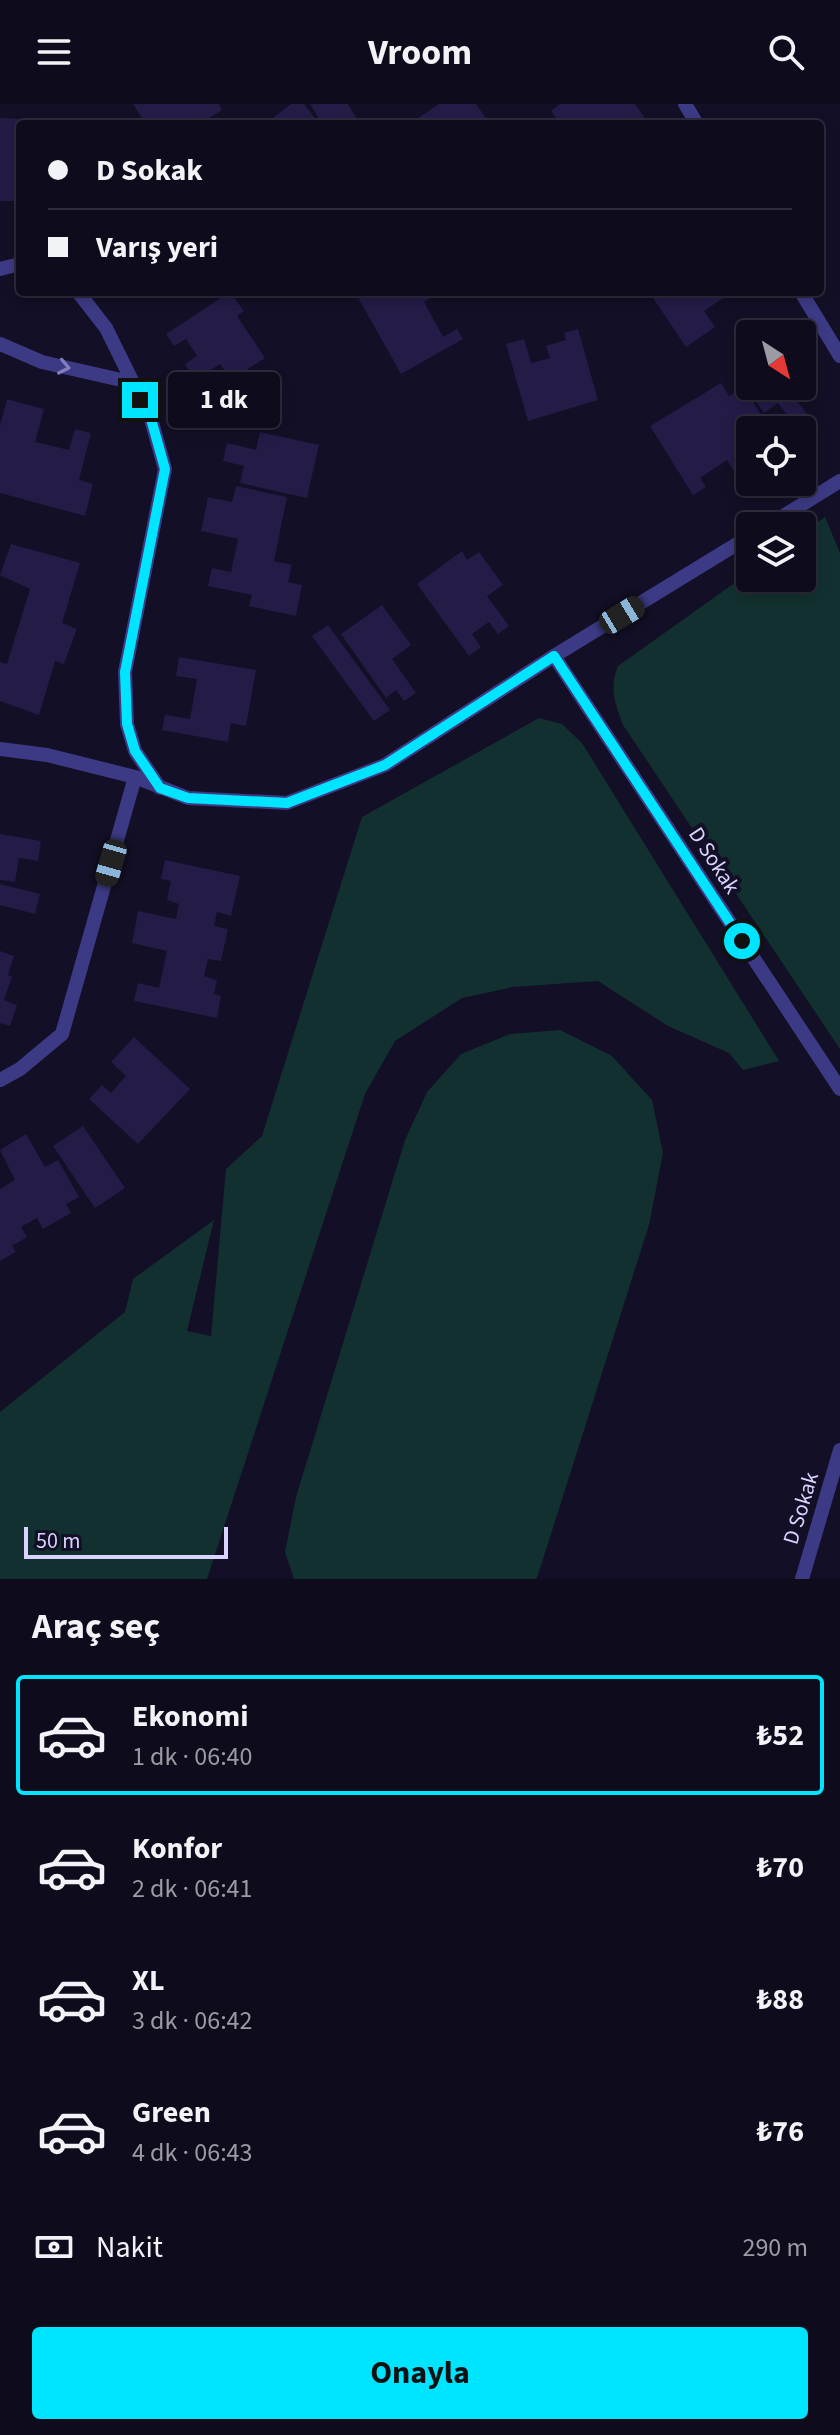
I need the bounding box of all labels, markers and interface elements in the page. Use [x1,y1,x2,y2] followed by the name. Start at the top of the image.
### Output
[368,27,472,78] text: Vroom
[32,30,76,74] icon: menu
[764,30,808,74] icon: search
[96,149,203,192] text: D Sokak
[96,226,218,269] text: Varış yeri
[736,320,816,400] north arrow
[736,320,816,592] map controls
[56,358,70,375] one-way arrow
[168,372,280,428] callout: 1 dk
[200,381,248,418] text: 1 dk
[122,382,158,418] route end
[736,416,816,496] button: locate
[736,512,816,592] button: layers
[595,592,649,638] car
[681,821,748,900] street label: D Sokak
[93,837,129,889] car
[724,923,760,959] route start
[775,1468,827,1548] street label: D Sokak
[24,1523,228,1559] scale bar
[36,1525,81,1557] text: 50 m
[32,1601,160,1652] text: Araç seç
[132,1695,249,1738] text: Ekonomi
[36,1699,108,1771] icon: car
[756,1714,804,1757] text: ₺52
[132,1738,252,1775] text: 1 dk · 06:40
[132,1827,222,1870] text: Konfor
[36,1831,108,1903] icon: car
[756,1846,804,1889] text: ₺70
[132,1870,252,1907] text: 2 dk · 06:41
[132,1959,165,2002] text: XL
[36,1963,108,2035] icon: car
[756,1978,804,2021] text: ₺88
[132,2002,252,2039] text: 3 dk · 06:42
[132,2091,211,2134] text: Green
[36,2095,108,2167] icon: car
[756,2110,804,2153] text: ₺76
[132,2134,252,2171] text: 4 dk · 06:43
[32,2225,76,2269] icon: cash
[96,2226,163,2269] text: Nakit
[742,2229,808,2266] text: 290 m
[32,2327,808,2419] button: Onayla

